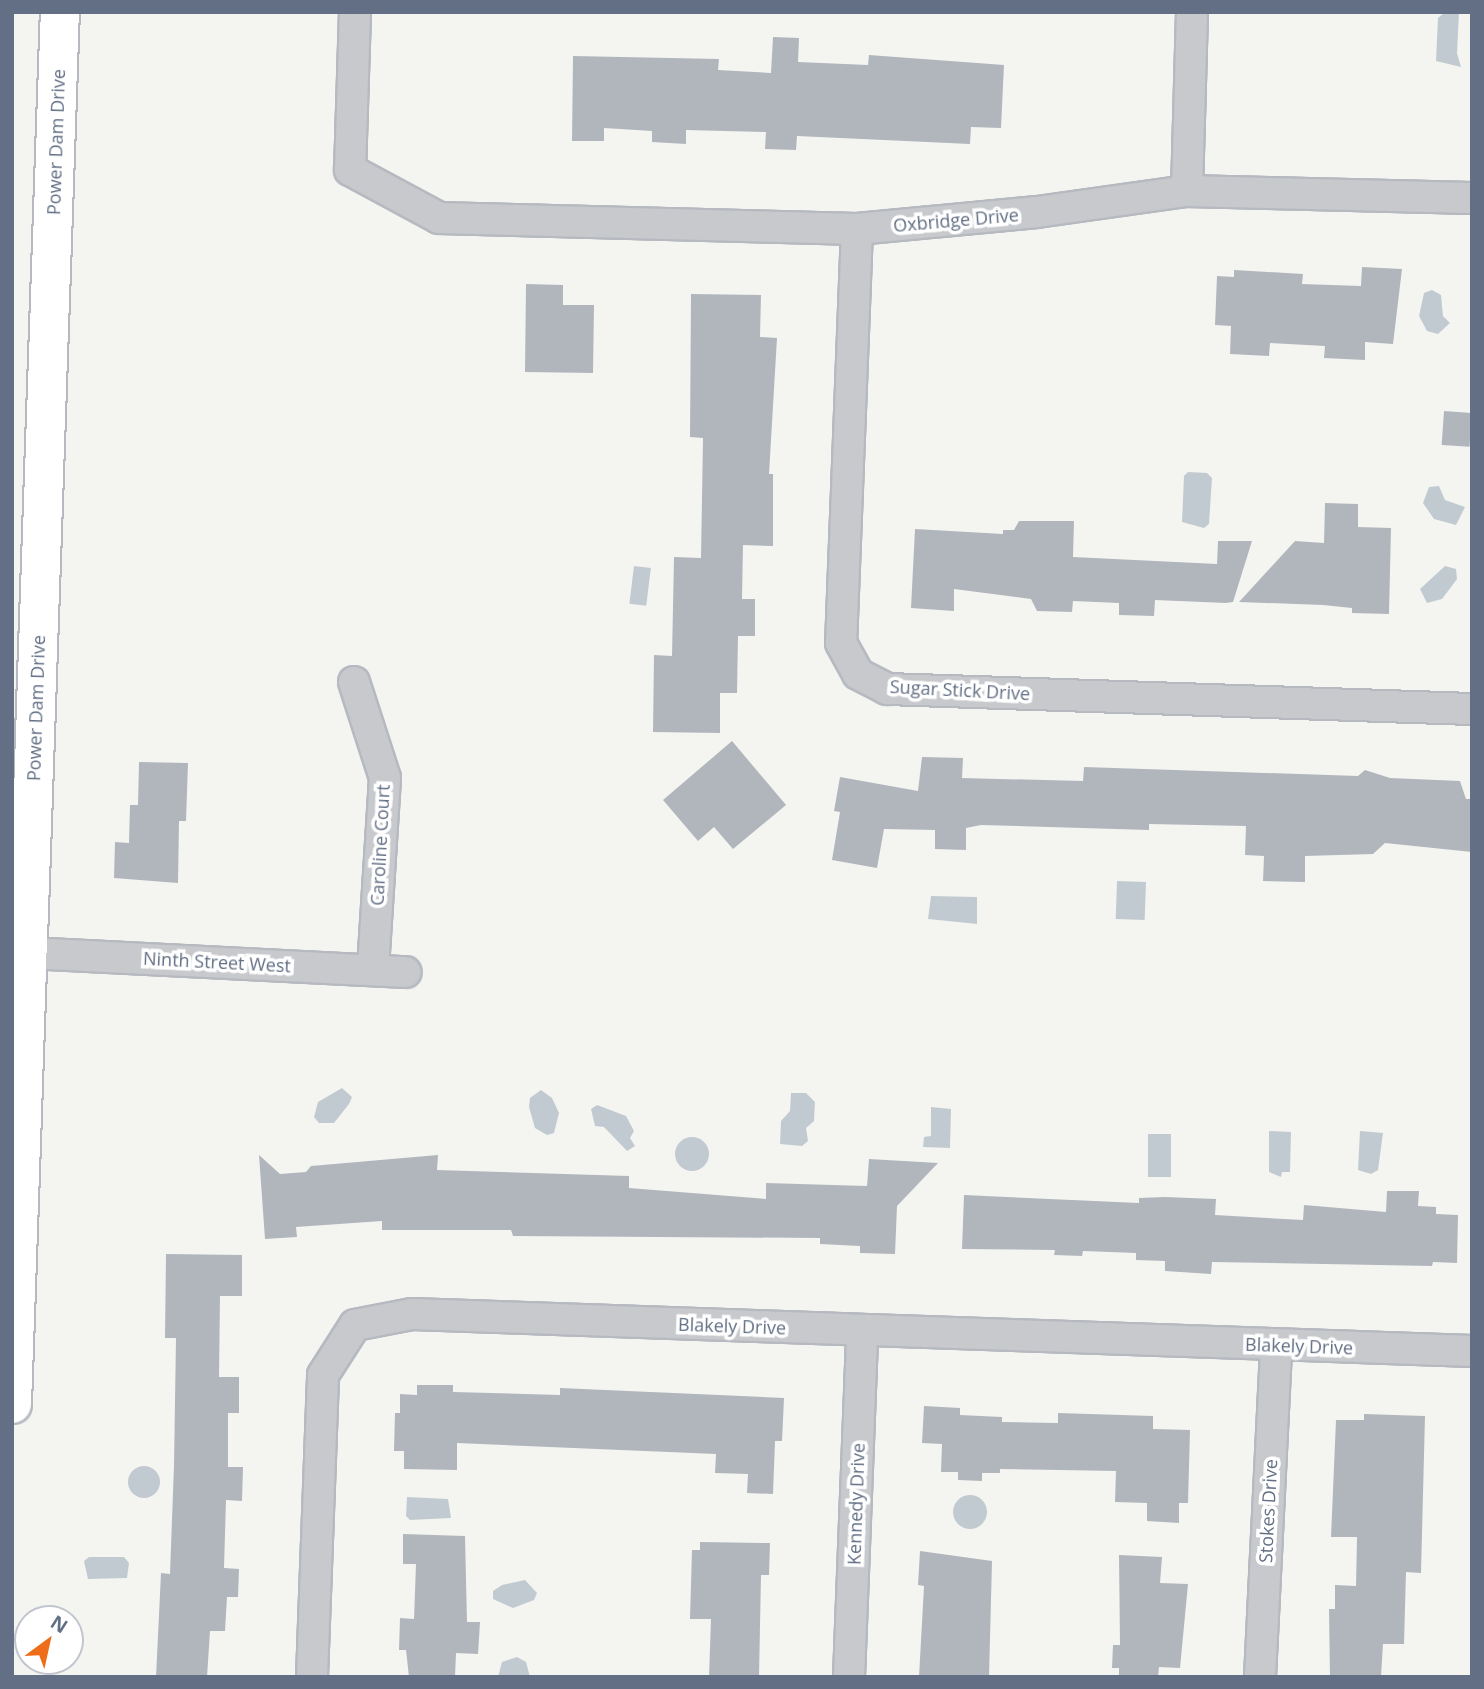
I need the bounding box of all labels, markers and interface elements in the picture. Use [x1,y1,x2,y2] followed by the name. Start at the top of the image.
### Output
[43,69,69,215] street label: Power Dam Drive
[892,204,1020,236] street label: Oxbridge Drive
[23,635,49,781] street label: Power Dam Drive
[889,676,1031,704] street label: Sugar Stick Drive
[366,784,394,906] street label: Caroline Court
[143,947,291,977] street label: Ninth Street West
[678,1313,786,1339] street label: Blakely Drive
[1245,1333,1353,1359] street label: Blakely Drive
[843,1443,869,1565] street label: Kennedy Drive
[1254,1459,1282,1563] street label: Stokes Drive
[14,1605,84,1675] north arrow
[46,1609,73,1639] text: N

